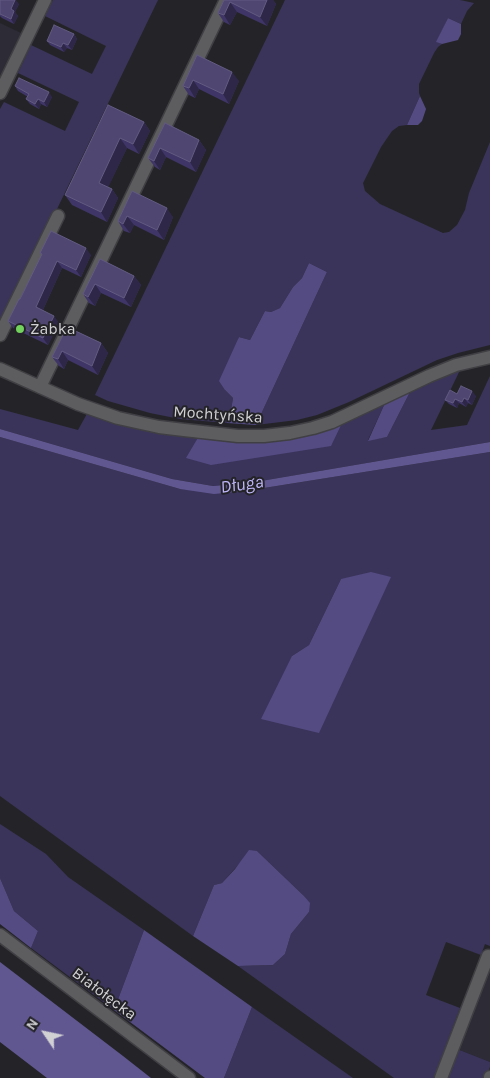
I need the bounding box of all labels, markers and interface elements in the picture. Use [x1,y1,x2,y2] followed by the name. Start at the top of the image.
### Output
[30,319,76,339] place label: Żabka
[14,323,26,335] marker: Żabka
[173,402,263,428] street label: Mochtyńska
[219,471,265,499] water label: Długa
[68,964,140,1024] street label: Białołęcka
[20,1008,70,1058] north arrow
[22,1015,42,1033] text: N

